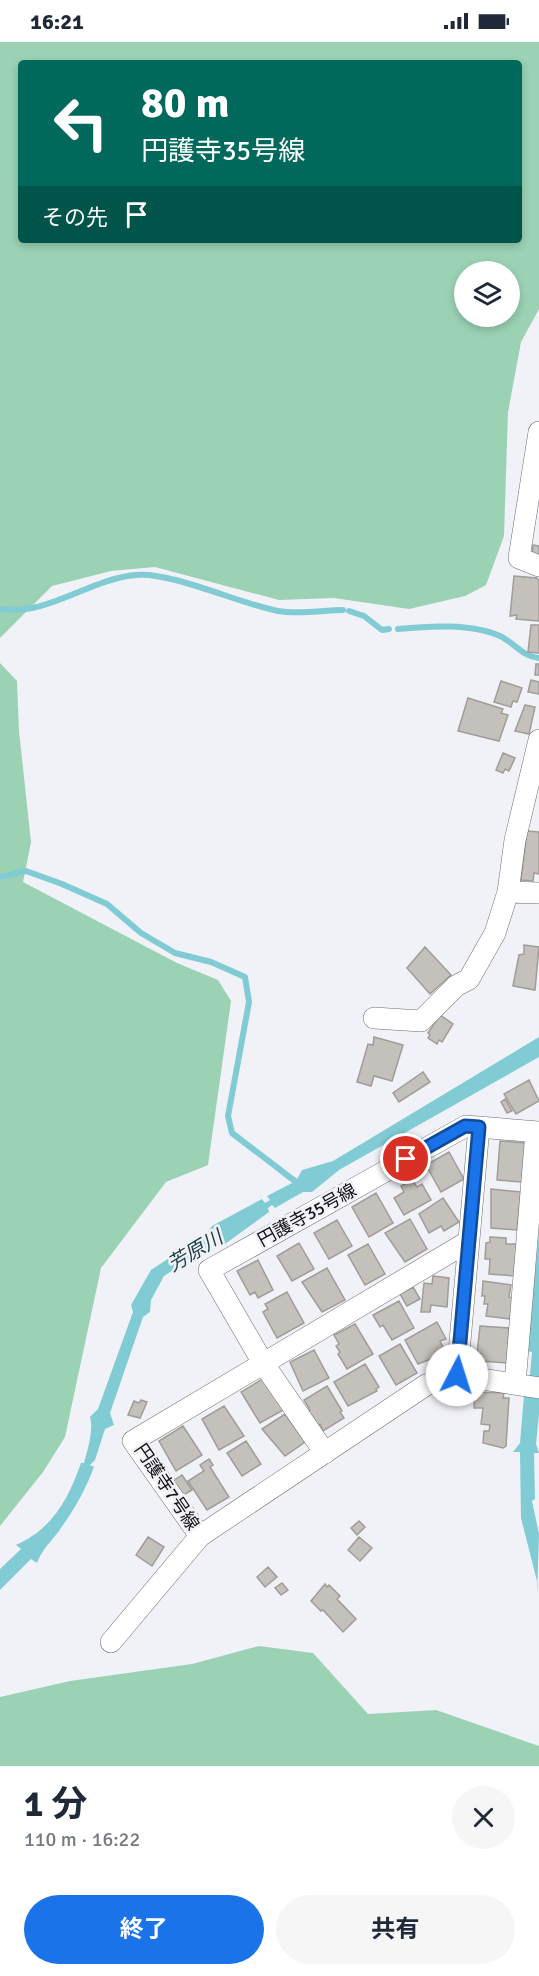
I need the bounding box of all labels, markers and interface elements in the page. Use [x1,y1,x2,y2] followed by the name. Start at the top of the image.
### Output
[30,8,84,35] text: 16:21
[141,78,230,129] text: 80 m
[42,84,120,162] icon: left
[141,135,305,168] text: 円護寺35号線
[120,198,153,231] icon: arrive
[42,204,108,231] text: その先
[454,261,520,327] map controls
[454,261,520,327] button: layers
[380,1133,431,1184] pin
[389,1142,422,1175] icon: arrive
[254,1179,360,1251] street label: 円護寺35号線
[163,1224,229,1277] water label: 芳原川
[425,1343,489,1407] position arrow
[130,1440,204,1534] street label: 円護寺7号線
[24,1782,87,1827] text: 1 分
[452,1786,515,1849] button: close
[24,1827,140,1852] text: 110 m · 16:22
[24,1895,264,1964] button: 終了
[276,1895,515,1964] button: 共有

